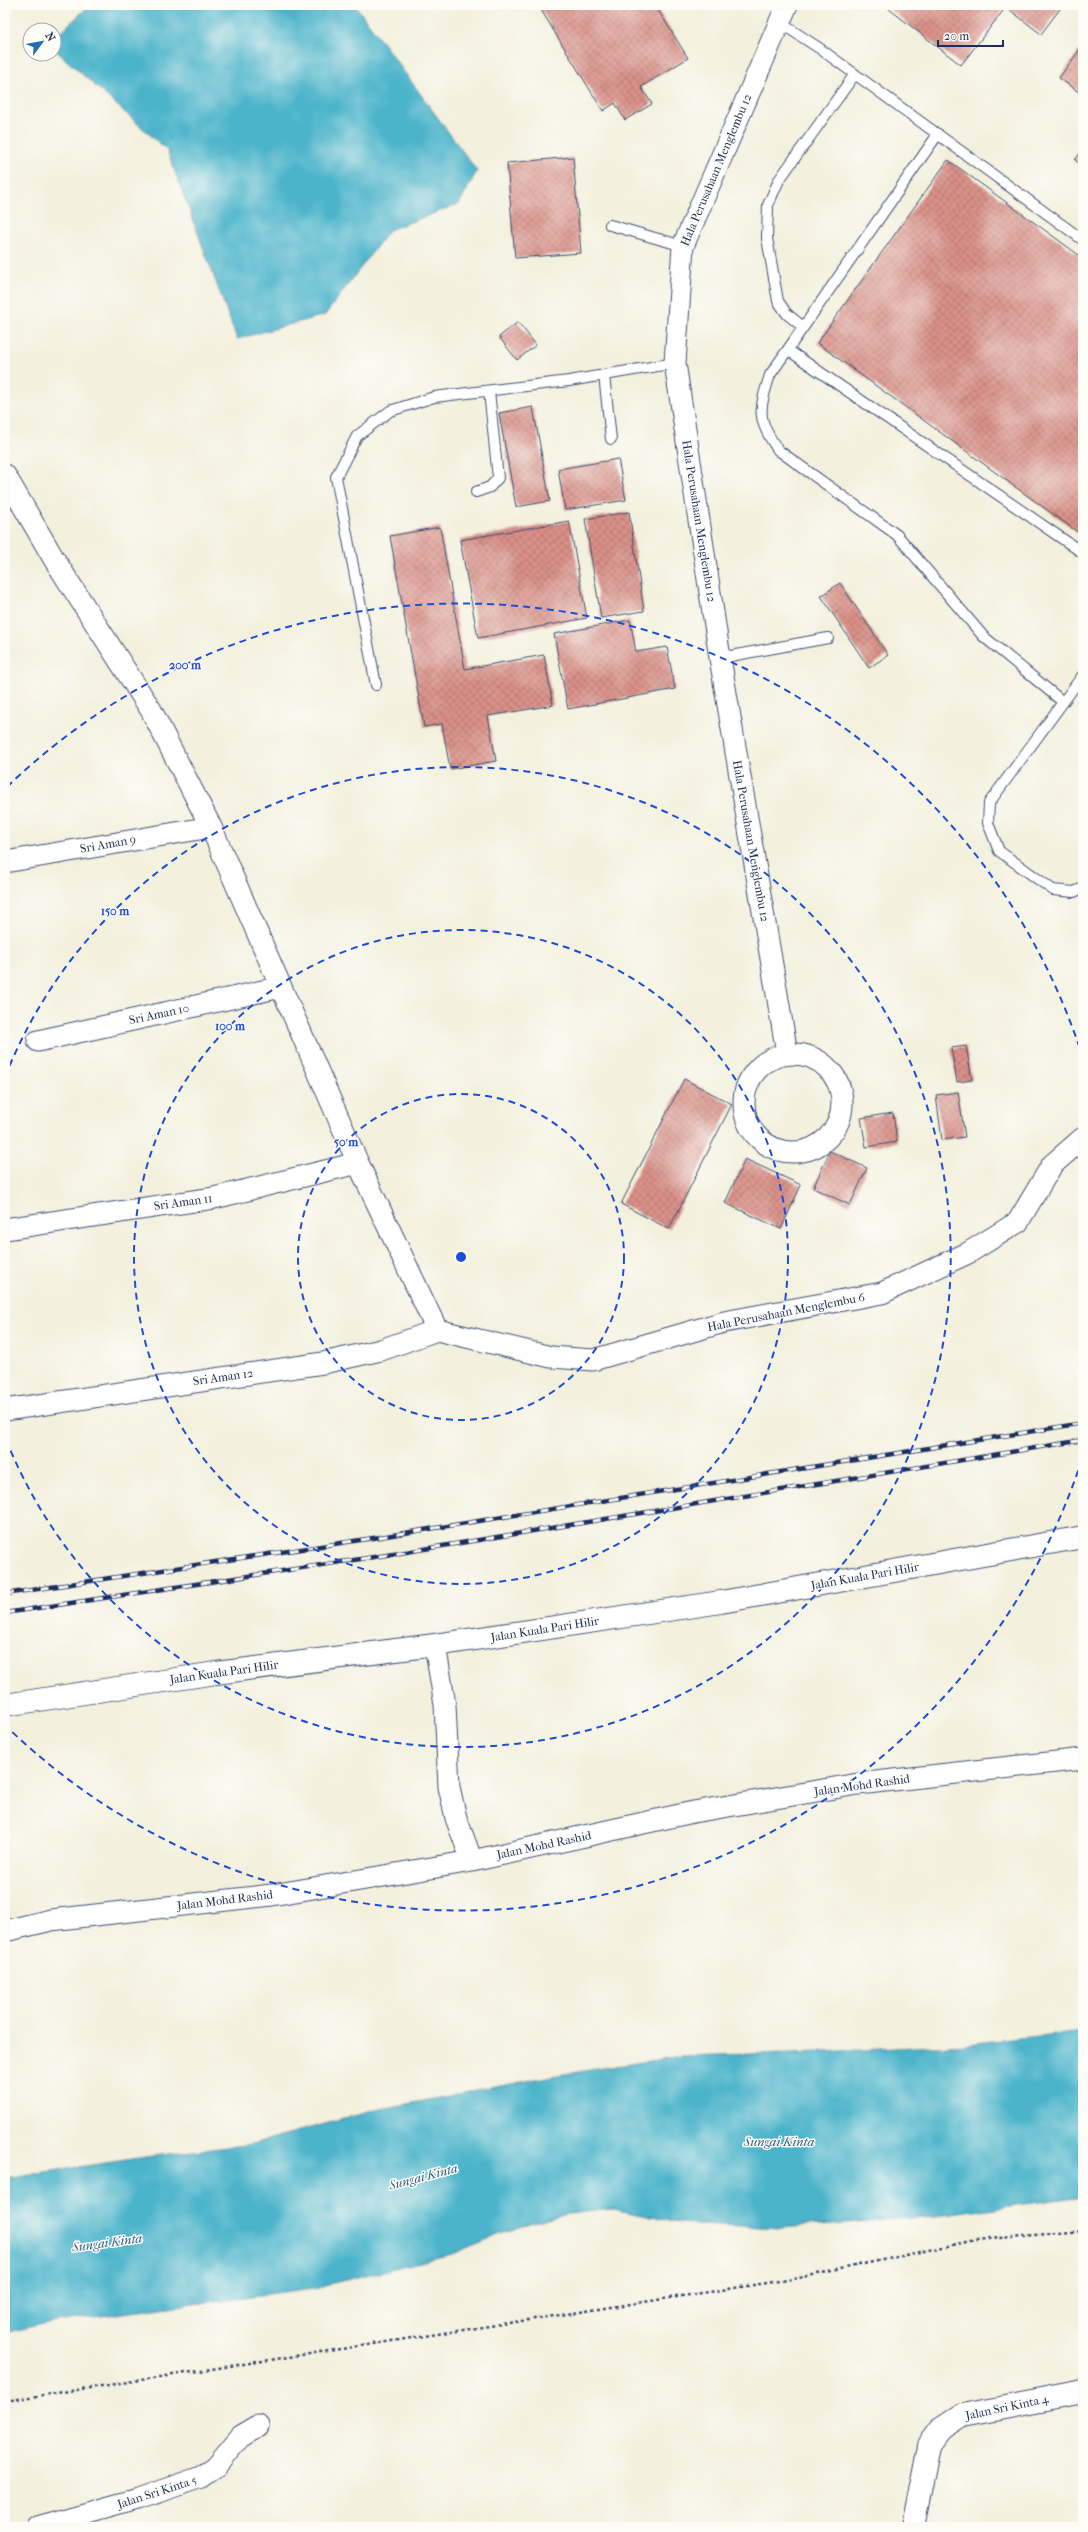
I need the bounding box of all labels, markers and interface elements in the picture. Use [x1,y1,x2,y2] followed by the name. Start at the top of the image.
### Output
[22,22,62,62] north arrow
[938,22,1003,48] scale bar
[944,29,969,43] text: 20 m
[42,30,58,44] text: N
[678,92,754,248] street label: Hala Perusahaan Menglembu 12
[679,439,719,603] street label: Hala Perusahaan Menglembu 12
[169,658,202,672] text: 200 m
[730,759,772,923] street label: Hala Perusahaan Menglembu 12
[79,832,137,856] street label: Sri Aman 9
[101,904,130,918] text: 150 m
[128,1001,190,1027] street label: Sri Aman 10
[215,1019,246,1033] text: 100 m
[334,1135,359,1149] text: 50 m
[153,1191,213,1213] street label: Sri Aman 11
[454,1250,468,1264] centre of rings
[706,1290,866,1334] street label: Hala Perusahaan Menglembu 6
[192,1366,254,1388] street label: Sri Aman 12
[809,1559,921,1593] street label: Jalan Kuala Pari Hilir
[489,1613,601,1645] street label: Jalan Kuala Pari Hilir
[168,1657,280,1687] street label: Jalan Kuala Pari Hilir
[812,1771,911,1799] street label: Jalan Mohd Rashid
[494,1828,593,1862] street label: Jalan Mohd Rashid
[175,1887,274,1913] street label: Jalan Mohd Rashid
[743,2134,814,2149] water label: Sungai Kinta
[386,2160,459,2193] water label: Sungai Kinta
[70,2230,143,2255] water label: Sungai Kinta
[963,2391,1051,2423] street label: Jalan Sri Kinta 4
[115,2473,198,2512] street label: Jalan Sri Kinta 5

